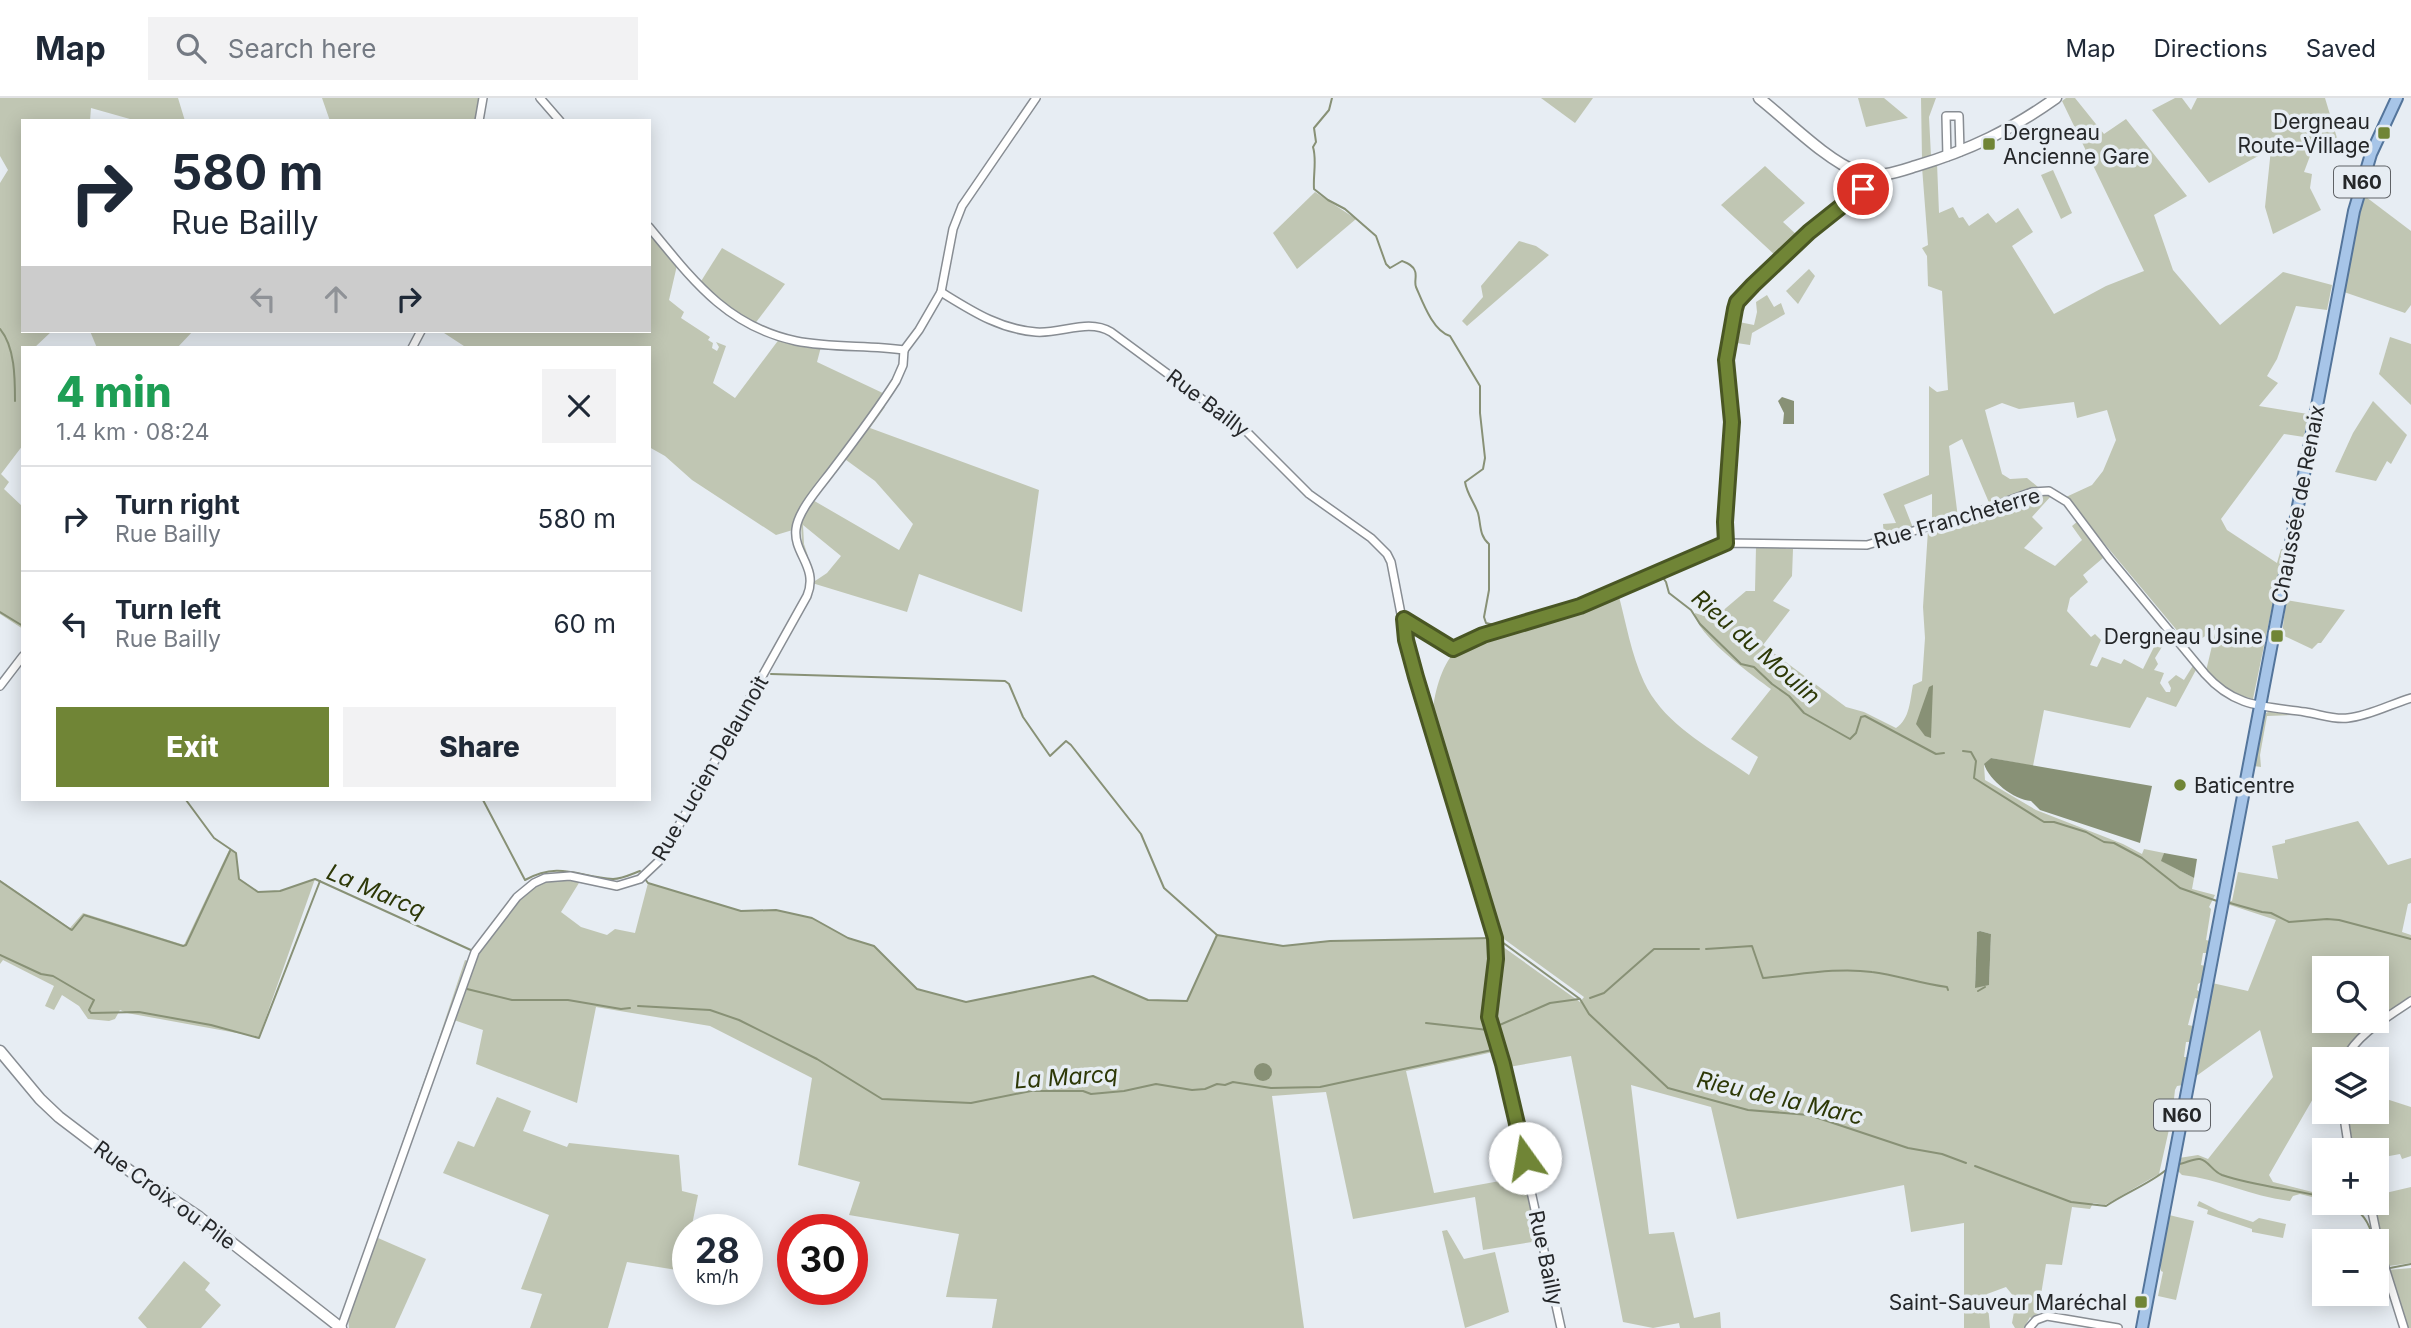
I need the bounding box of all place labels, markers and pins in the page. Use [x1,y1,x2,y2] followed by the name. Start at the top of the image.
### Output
[2238,109,2370,158] place label: Dergneau Route-Village
[2003,120,2149,169] place label: Dergneau Ancienne Gare
[2376,125,2392,141] marker: Dergneau Route-Village
[1981,136,1997,152] marker: Dergneau Ancienne Gare
[1833,159,1893,219] pin
[2104,624,2263,649] place label: Dergneau Usine
[2269,628,2285,644] marker: Dergneau Usine
[2194,773,2295,798] place label: Baticentre
[2172,777,2188,793] marker: Baticentre
[1889,1290,2127,1315] place label: Saint-Sauveur Maréchal
[2133,1294,2149,1310] marker: Saint-Sauveur Maréchal

